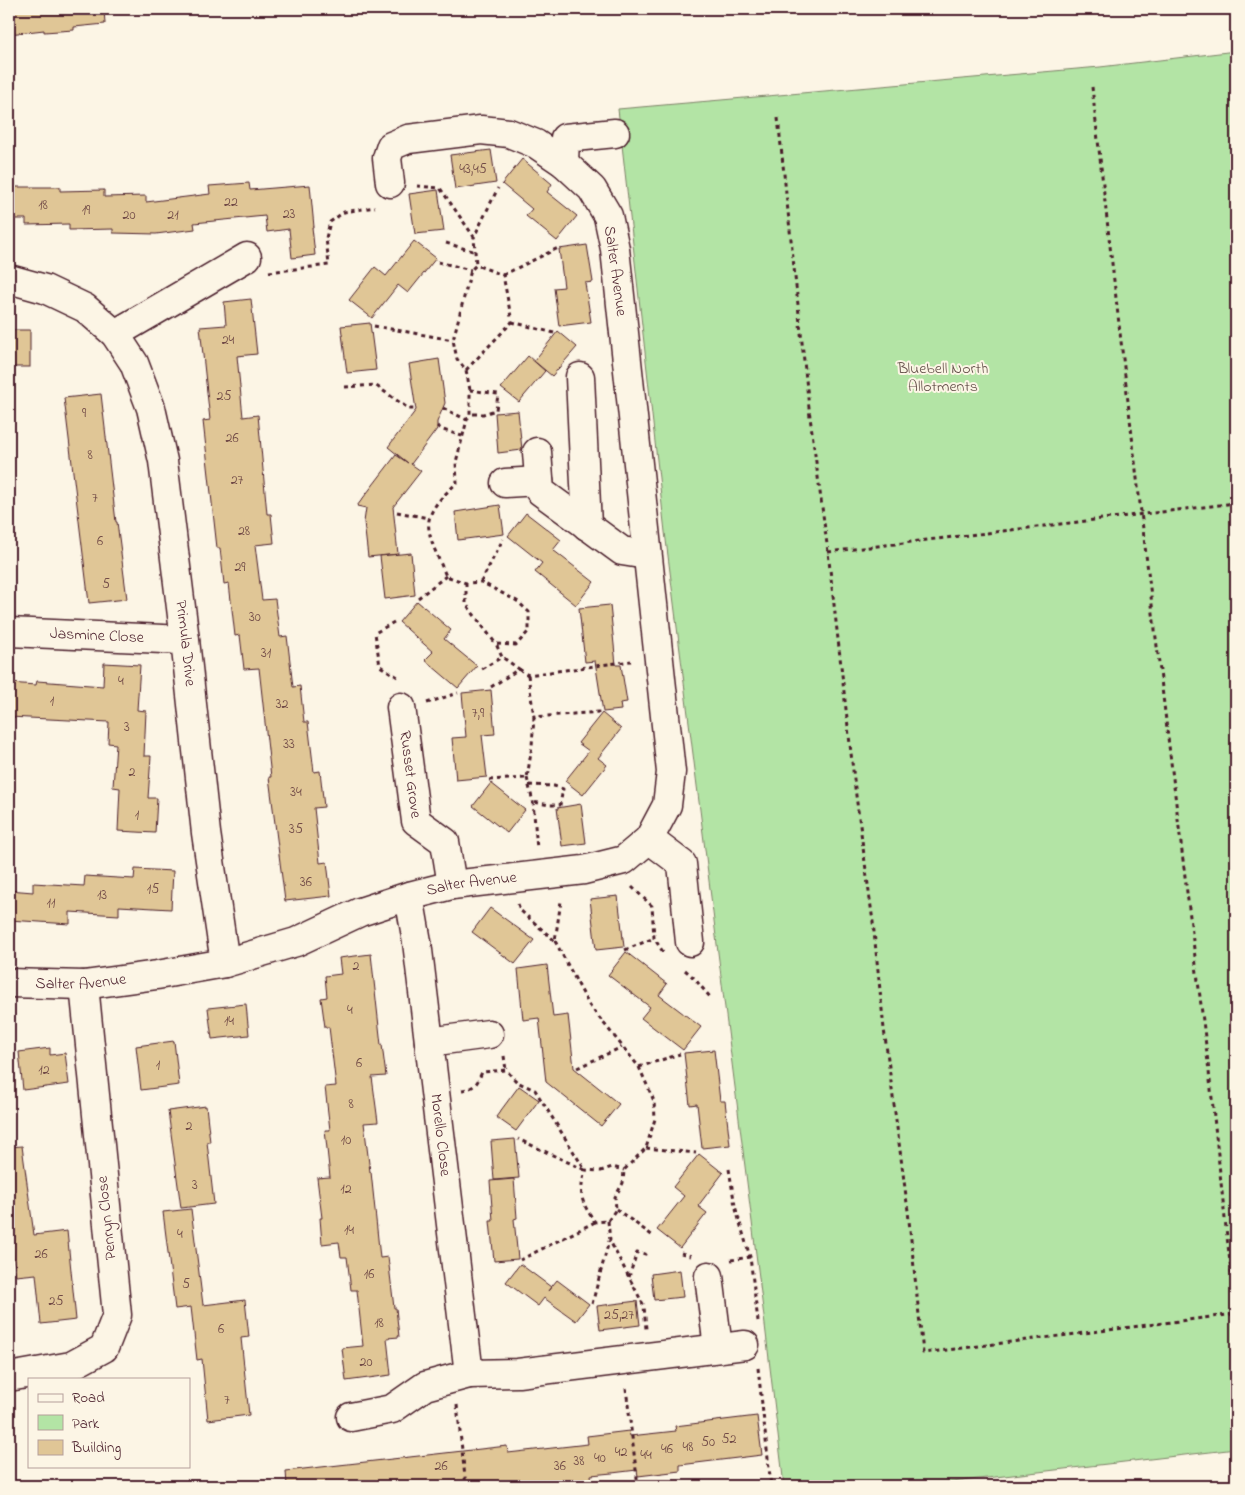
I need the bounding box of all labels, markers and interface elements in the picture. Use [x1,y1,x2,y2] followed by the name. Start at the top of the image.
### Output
[459,159,487,180] house number: 43,45
[224,192,238,213] house number: 22
[38,195,48,216] house number: 18
[82,200,91,221] house number: 19
[283,204,296,225] house number: 23
[122,205,136,226] house number: 20
[167,205,179,226] house number: 21
[597,224,633,319] street label: Salter Avenue
[222,330,235,351] house number: 24
[897,357,988,399] park label: Bluebell North Allotments
[217,386,231,407] house number: 25
[82,403,87,424] house number: 9
[225,428,239,449] house number: 26
[87,445,93,466] house number: 8
[231,470,244,491] house number: 27
[92,488,98,509] house number: 7
[238,521,250,542] house number: 28
[97,531,103,552] house number: 6
[234,557,246,578] house number: 29
[102,574,110,595] house number: 5
[168,599,202,688] street label: Primula Drive
[249,607,261,628] house number: 30
[49,622,145,650] street label: Jasmine Close
[261,643,272,664] house number: 31
[118,671,124,692] house number: 4
[50,691,55,712] house number: 1
[276,694,288,715] house number: 32
[472,703,485,724] house number: 7,9
[124,717,130,738] house number: 3
[392,729,428,820] street label: Russet Grove
[283,734,295,755] house number: 33
[129,762,136,783] house number: 2
[290,782,302,803] house number: 34
[135,805,140,826] house number: 1
[289,819,303,840] house number: 35
[424,866,519,903] street label: Salter Avenue
[300,872,312,893] house number: 36
[147,879,159,900] house number: 15
[97,885,107,906] house number: 13
[47,893,56,914] house number: 11
[353,956,360,977] house number: 2
[35,967,129,997] street label: Salter Avenue
[347,1000,353,1021] house number: 4
[224,1011,234,1032] house number: 14
[356,1053,362,1074] house number: 6
[156,1055,161,1076] house number: 1
[38,1060,50,1081] house number: 12
[423,1092,457,1178] street label: Morello Close
[348,1094,354,1115] house number: 8
[186,1116,193,1137] house number: 2
[341,1130,351,1151] house number: 10
[91,1174,123,1261] street label: Penryn Close
[192,1175,198,1196] house number: 3
[340,1179,352,1200] house number: 12
[344,1220,354,1241] house number: 14
[177,1224,183,1245] house number: 4
[34,1244,48,1265] house number: 26
[364,1264,374,1285] house number: 16
[182,1274,190,1295] house number: 5
[49,1291,63,1312] house number: 25
[604,1305,634,1326] house number: 25,27
[374,1313,384,1334] house number: 18
[218,1319,224,1340] house number: 6
[359,1352,373,1373] house number: 20
[28,1378,190,1468] legend
[72,1387,105,1409] text: Road
[224,1390,230,1411] house number: 7
[72,1413,100,1435] text: Park
[722,1429,737,1450] house number: 52
[701,1432,715,1453] house number: 50
[71,1437,121,1460] text: Building
[682,1437,694,1458] house number: 48
[661,1439,673,1460] house number: 46
[615,1442,627,1463] house number: 42
[640,1445,652,1466] house number: 44
[594,1448,606,1469] house number: 40
[573,1451,585,1472] house number: 38
[434,1456,448,1477] house number: 26
[554,1456,566,1477] house number: 36

